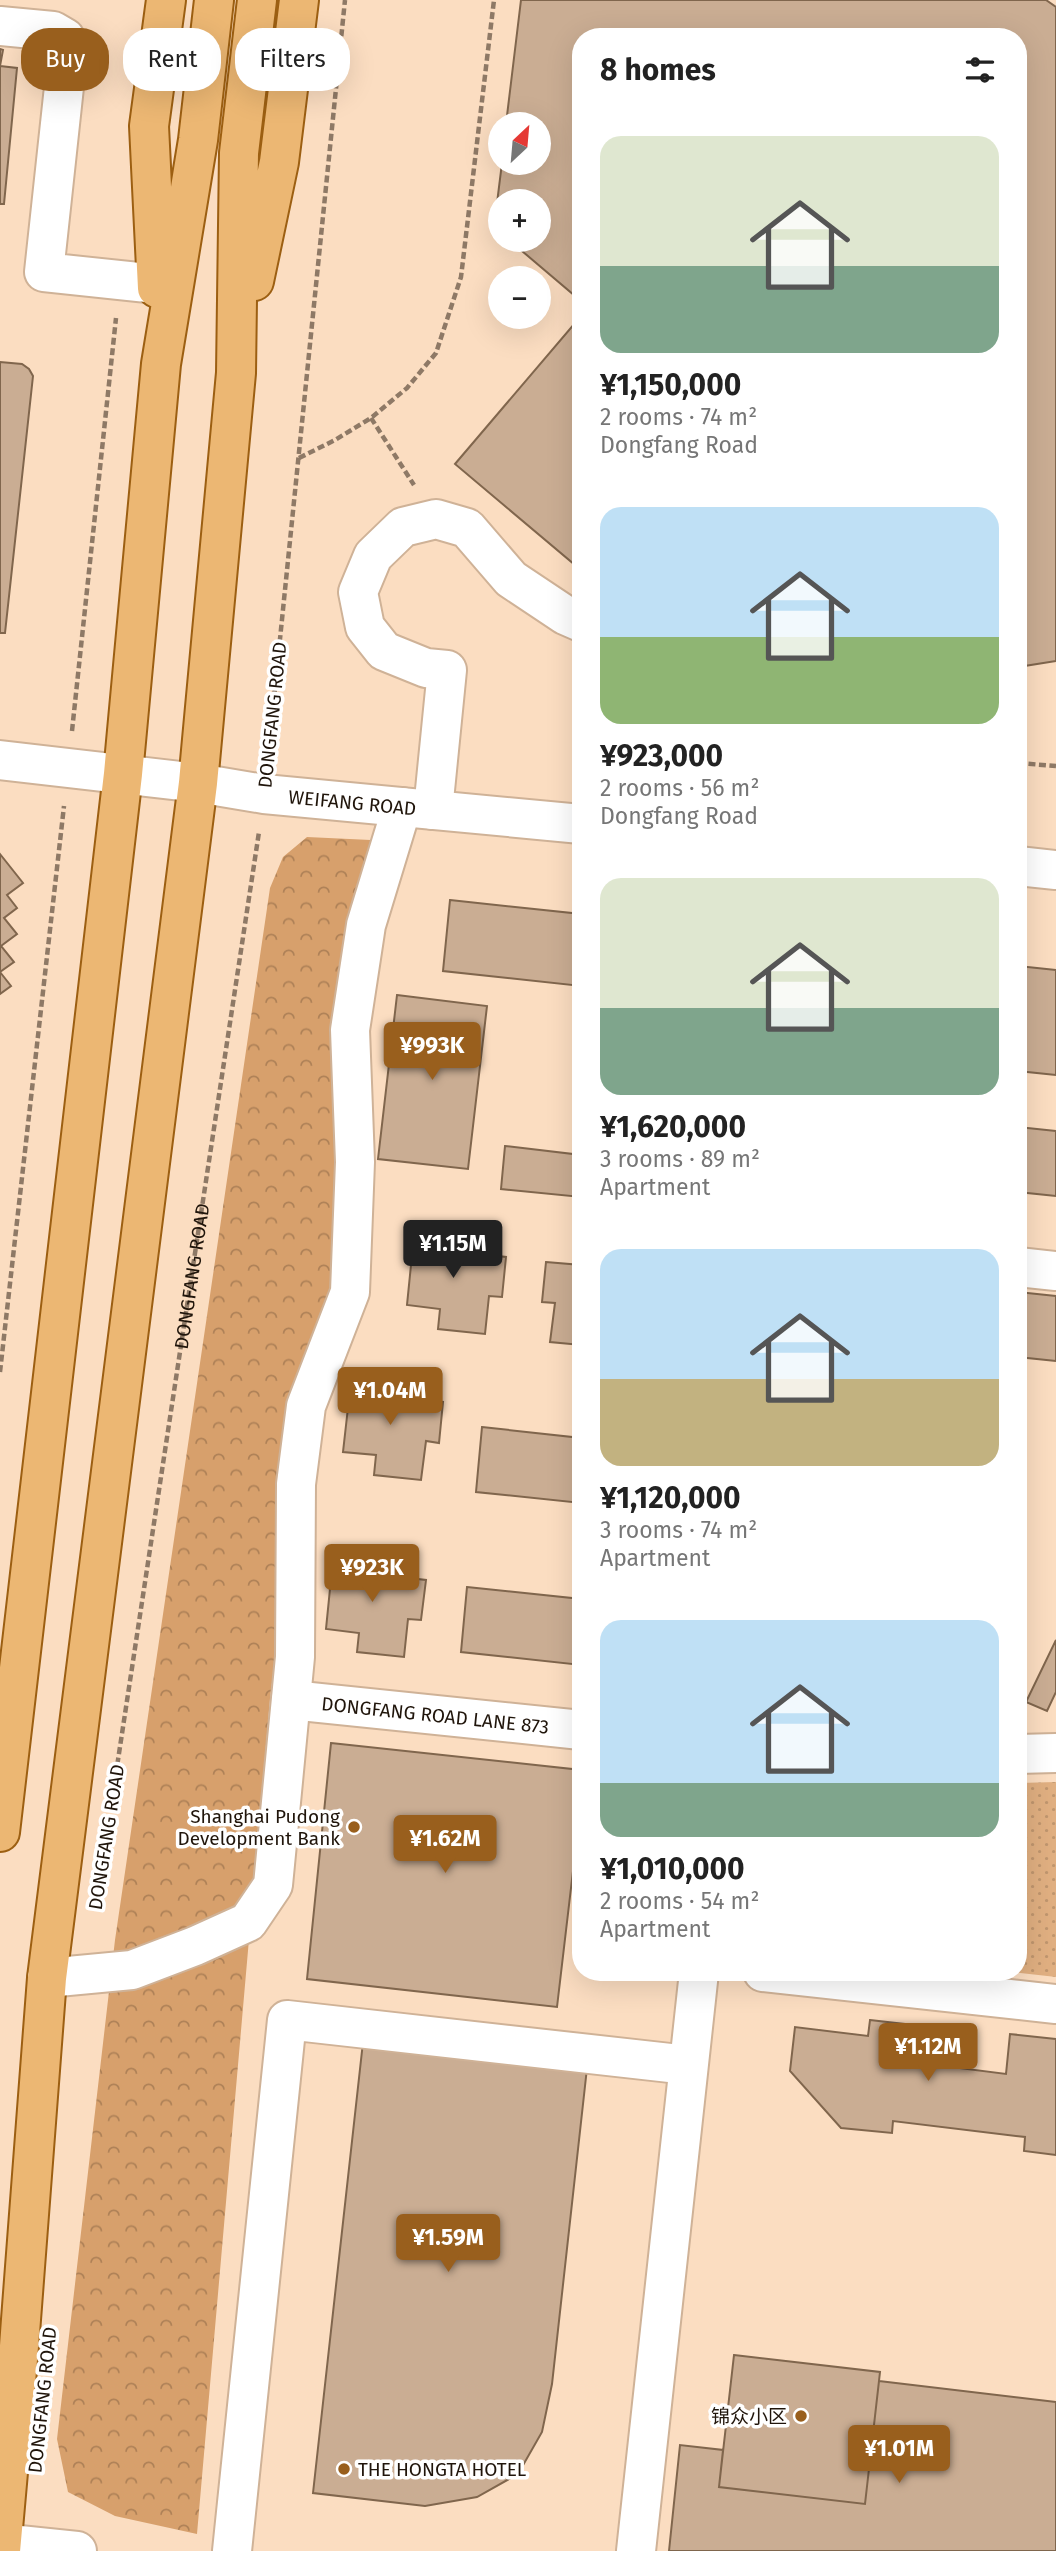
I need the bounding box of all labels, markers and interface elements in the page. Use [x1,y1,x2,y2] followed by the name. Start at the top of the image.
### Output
[21,28,109,91] chip: Buy
[123,28,221,91] chip: Rent
[235,28,350,91] chip: Filters
[961,51,999,89] icon: filters
[600,52,716,88] text: 8 homes
[488,112,551,175] north arrow
[488,112,551,329] map controls
[737,182,863,308] icon: home
[488,189,551,252] button: +
[488,266,551,329] button: −
[600,367,741,403] text: ¥1,150,000
[600,403,757,431] text: 2 rooms · 74 m²
[600,431,758,459] text: Dongfang Road
[737,553,863,679] icon: home
[253,641,292,789] street label: DONGFANG ROAD
[600,738,723,774] text: ¥923,000
[600,774,759,802] text: 2 rooms · 56 m²
[287,785,417,820] street label: WEIFANG ROAD
[600,802,758,830] text: Dongfang Road
[737,924,863,1050] icon: home
[383,1023,481,1082] pin: ¥993K
[400,1031,464,1059] text: ¥993K
[600,1109,746,1145] text: ¥1,620,000
[600,1145,760,1173] text: 3 rooms · 89 m²
[600,1173,710,1201] text: Apartment
[170,1202,214,1351] street label: DONGFANG ROAD
[396,1220,510,1280] pin: ¥1.15M
[419,1229,487,1257] text: ¥1.15M
[737,1295,863,1421] icon: home
[333,1368,447,1427] pin: ¥1.04M
[354,1376,426,1404] text: ¥1.04M
[600,1480,741,1516] text: ¥1,120,000
[600,1516,757,1544] text: 3 rooms · 74 m²
[323,1544,421,1604] pin: ¥923K
[600,1544,710,1572] text: Apartment
[340,1553,404,1581] text: ¥923K
[737,1666,863,1792] icon: home
[320,1692,550,1739] street label: DONGFANG ROAD LANE 873
[84,1763,129,1911] street label: DONGFANG ROAD
[178,1805,340,1850] place label: Shanghai Pudong Development Bank
[388,1815,502,1875] pin: ¥1.62M
[346,1819,362,1835] marker: Shanghai Pudong Development Bank
[410,1824,480,1852] text: ¥1.62M
[600,1851,745,1887] text: ¥1,010,000
[600,1887,759,1915] text: 2 rooms · 54 m²
[600,1915,710,1943] text: Apartment
[871,2024,985,2083] pin: ¥1.12M
[895,2032,961,2060] text: ¥1.12M
[391,2214,505,2274] pin: ¥1.59M
[412,2223,484,2251] text: ¥1.59M
[23,2326,62,2474] street label: DONGFANG ROAD
[711,2405,787,2428] place label: 锦众小区
[793,2408,809,2424] marker: 锦众小区
[842,2426,956,2485] pin: ¥1.01M
[864,2434,934,2462] text: ¥1.01M
[358,2458,527,2481] place label: THE HONGTA HOTEL
[336,2461,352,2477] marker: THE HONGTA HOTEL

